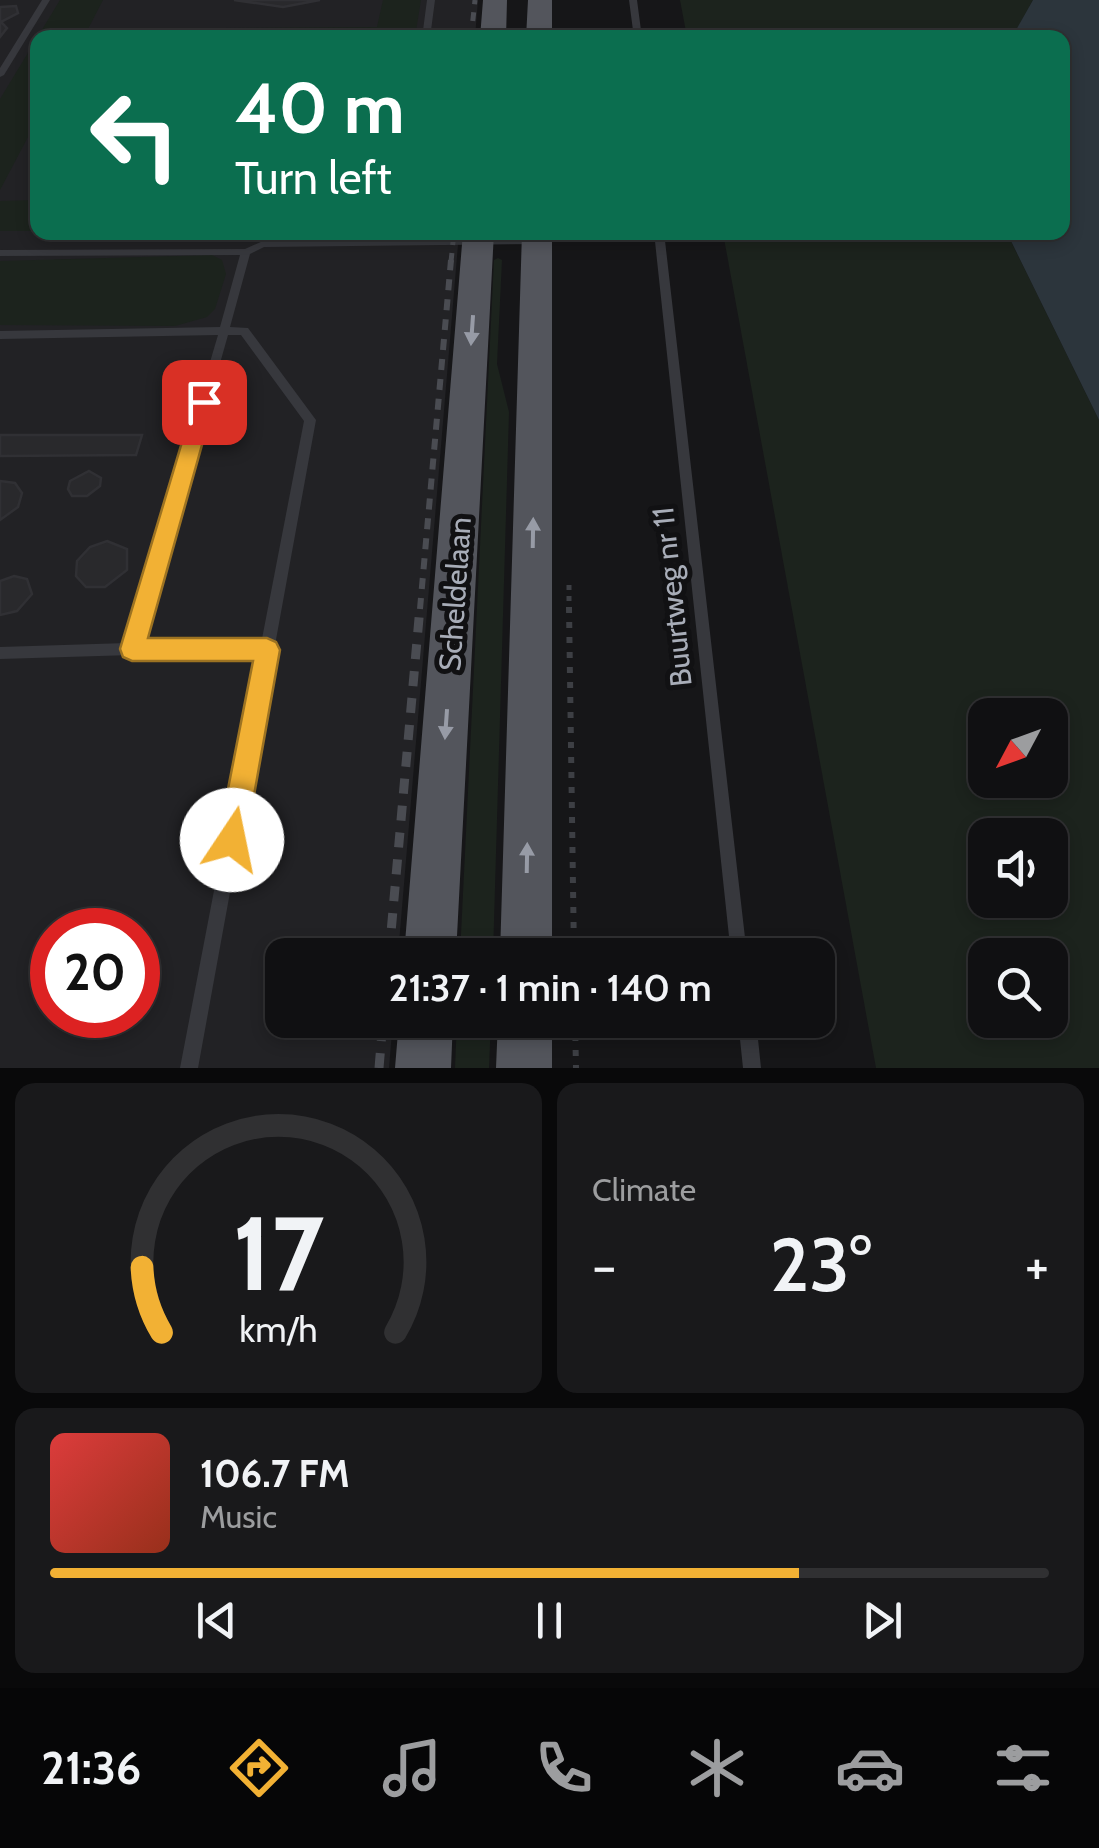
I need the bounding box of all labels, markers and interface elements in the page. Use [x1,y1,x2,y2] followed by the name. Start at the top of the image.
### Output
[235,65,404,151] text: 40 m
[70,70,200,200] icon: left
[235,151,392,205] text: Turn left
[464,314,480,346] one-way arrow
[162,360,247,445] pin
[177,375,232,430] icon: arrive
[644,506,700,688] street label: Buurtweg nr 11
[431,516,479,672] street label: Scheldelaan
[525,516,541,548] one-way arrow
[968,698,1068,798] north arrow
[968,698,1068,1038] map controls
[438,708,454,740] one-way arrow
[180,788,284,892] position arrow
[968,818,1068,918] button: sound
[520,841,536,873] one-way arrow
[30,908,160,1038] speed limit sign: 20
[968,938,1068,1038] button: search
[388,964,712,1011] text: 21:37 · 1 min · 140 m
[592,1170,696,1209] text: Climate
[233,1190,324,1316] text: 17
[770,1219,871,1310] text: 23°
[592,1232,616,1299] text: −
[1025,1232,1049,1299] text: +
[239,1308,318,1351] text: km/h
[200,1450,350,1497] text: 106.7 FM
[200,1497,277,1536] text: Music
[189,1593,244,1648] icon: previous
[522,1593,577,1648] icon: pause
[855,1593,910,1648] icon: next
[224,1733,294,1803] icon: directions
[377,1733,447,1803] icon: music
[529,1733,599,1803] icon: phone
[682,1733,752,1803] icon: climate
[835,1733,905,1803] icon: car
[988,1733,1058,1803] icon: filters
[41,1741,141,1795] text: 21:36

